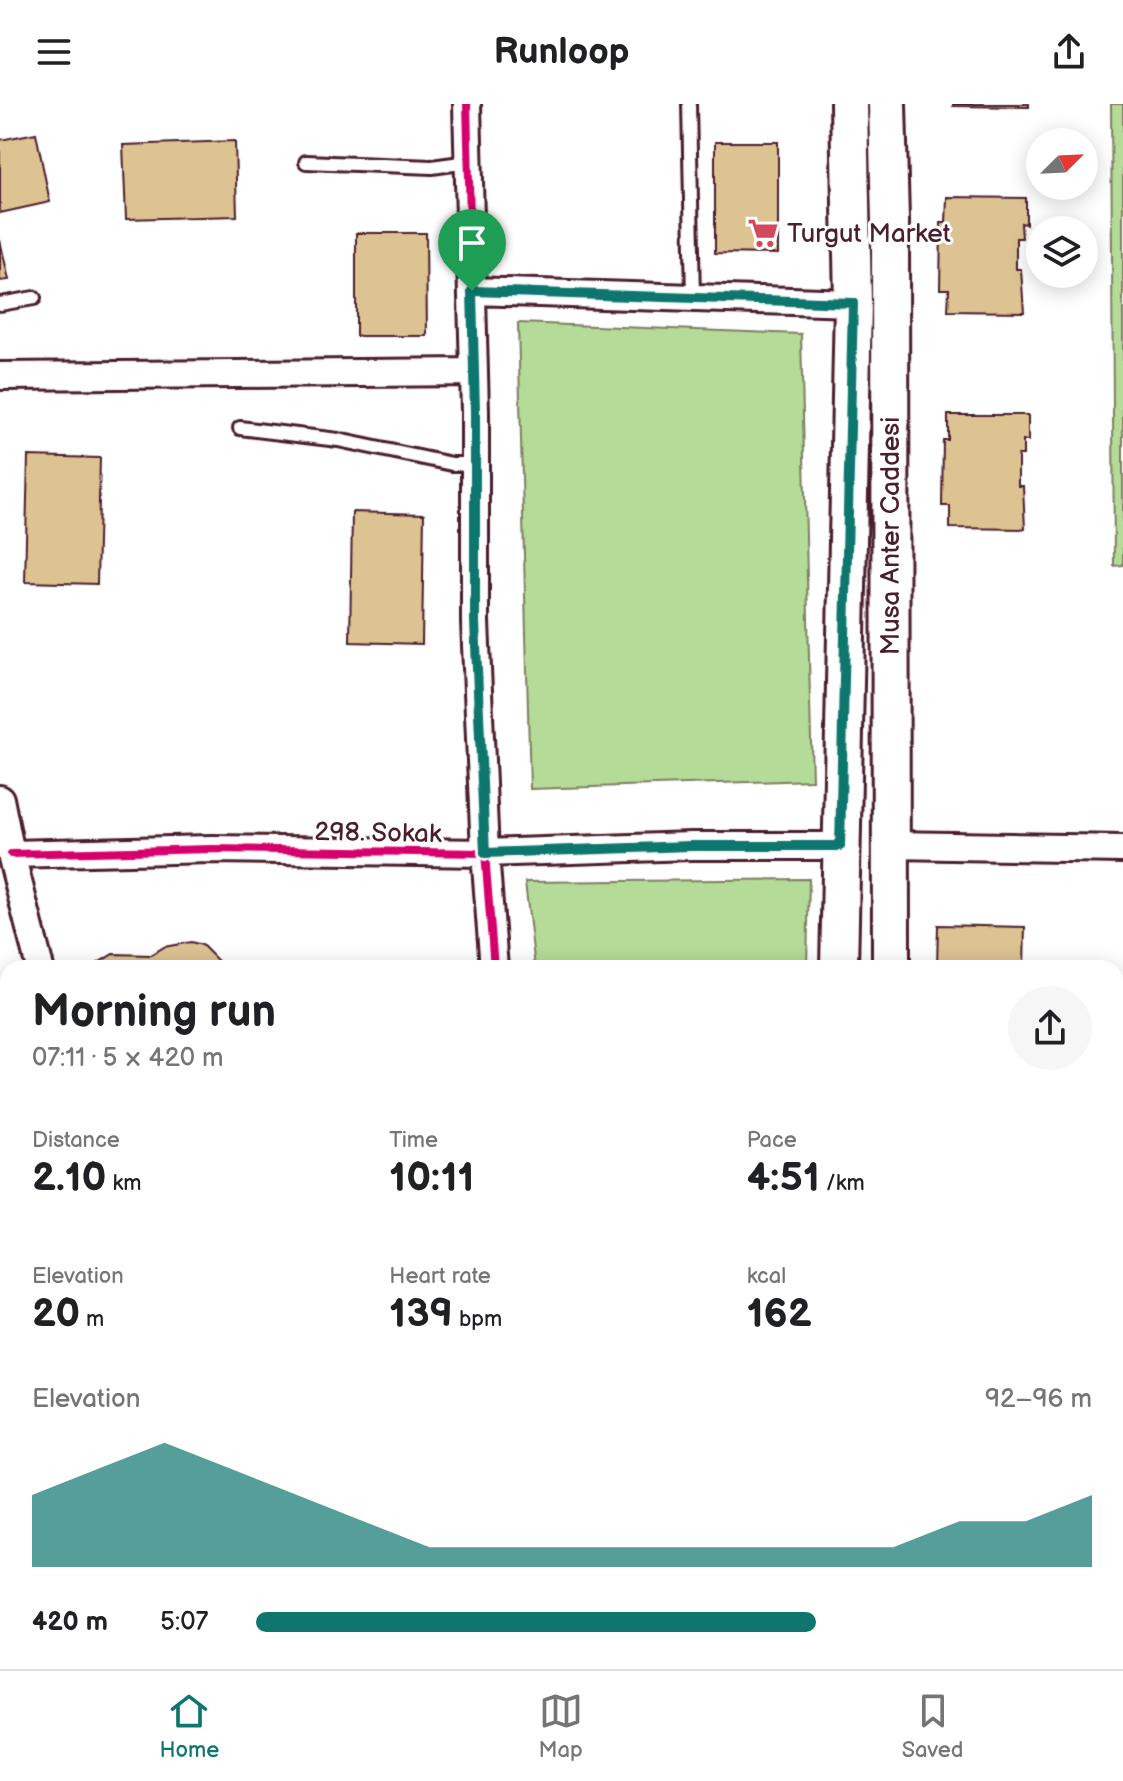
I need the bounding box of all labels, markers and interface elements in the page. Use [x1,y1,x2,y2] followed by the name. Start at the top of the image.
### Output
[32,30,76,74] icon: menu
[1047,30,1091,74] icon: share
[494,31,629,74] text: Runloop
[1026,128,1098,200] north arrow
[1026,128,1098,288] map controls
[438,209,506,291] pin
[746,216,780,250] supermarket icon: Turgut Market
[1026,216,1098,288] button: layers
[787,219,951,250] place label: Turgut Market
[450,221,494,265] icon: arrive
[876,417,907,655] street label: Musa Anter Caddesi
[314,817,442,850] street label: 298. Sokak
[32,986,276,1039] text: Morning run
[1008,986,1092,1070] button: share
[32,1043,224,1074] text: 07:11 · 5 × 420 m
[32,1127,120,1154] text: Distance
[389,1127,438,1154] text: Time
[747,1127,797,1154] text: Pace
[32,1154,107,1202] text: 2.10
[389,1154,474,1202] text: 10:11
[747,1154,820,1202] text: 4:51
[107,1170,141,1197] text: km
[820,1170,865,1197] text: /km
[32,1263,124,1290] text: Elevation
[389,1263,491,1290] text: Heart rate
[747,1263,786,1290] text: kcal
[32,1290,80,1338] text: 20
[389,1290,453,1338] text: 139
[747,1290,812,1338] text: 162
[80,1306,104,1333] text: m
[453,1306,502,1333] text: bpm
[32,1384,140,1415] text: Elevation
[985,1384,1092,1415] text: 92–96 m
[32,1607,108,1638] text: 420 m
[160,1607,208,1638] text: 5:07
[160,1689,219,1764] tab: Home
[538,1689,583,1764] tab: Map
[902,1689,963,1764] tab: Saved

